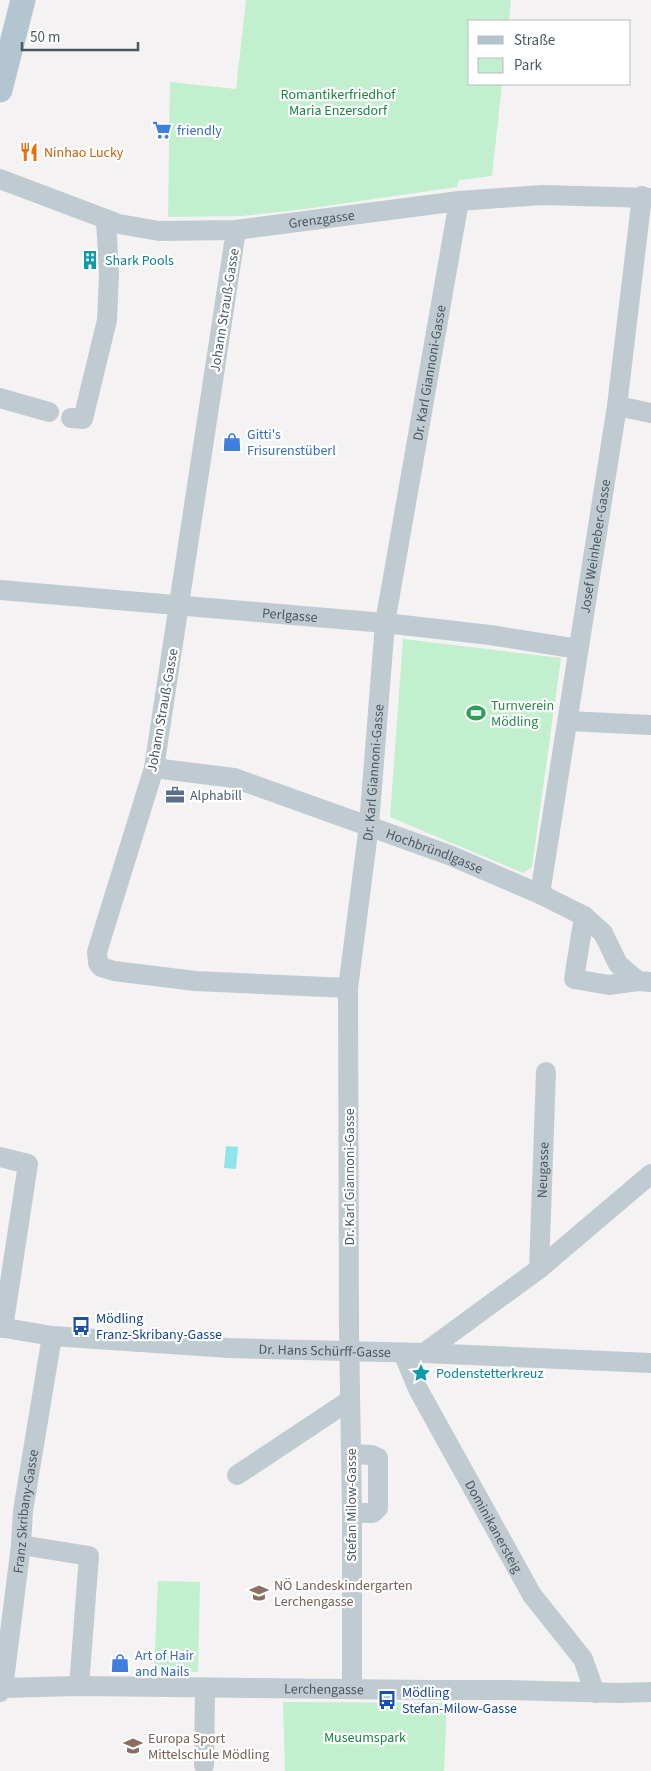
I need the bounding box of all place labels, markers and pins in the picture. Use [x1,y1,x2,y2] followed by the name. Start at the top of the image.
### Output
[151,119,173,141] supermarket icon: friendly
[177,121,222,141] place label: friendly
[18,141,40,163] restaurant icon: Ninhao Lucky
[44,143,124,163] place label: Ninhao Lucky
[79,249,101,271] building icon: Shark Pools
[105,251,174,271] place label: Shark Pools
[247,425,336,461] place label: Gitti's Frisurenstüberl
[221,431,243,453] shop icon: Gitti's Frisurenstüberl
[491,696,554,732] place label: Turnverein Mödling
[465,702,487,724] sports icon: Turnverein Mödling
[164,784,186,806] office icon: Alphabill
[190,786,242,806] place label: Alphabill
[96,1309,222,1345] place label: Mödling Franz-Skribany-Gasse
[70,1315,92,1337] bus stop icon: Mödling Franz-Skribany-Gasse
[410,1362,432,1384] place icon: Podenstetterkreuz
[436,1364,543,1384] place label: Podenstetterkreuz
[274,1576,413,1612] place label: NÖ Landeskindergarten Lerchengasse
[248,1582,270,1604] school or university icon: NÖ Landeskindergarten Lerchengasse
[135,1646,194,1682] place label: Art of Hair and Nails
[109,1652,131,1674] shop icon: Art of Hair and Nails
[402,1683,517,1719] place label: Mödling Stefan-Milow-Gasse
[376,1689,398,1711] bus stop icon: Mödling Stefan-Milow-Gasse
[148,1729,269,1765] place label: Europa Sport Mittelschule Mödling
[122,1735,144,1757] school or university icon: Europa Sport Mittelschule Mödling

